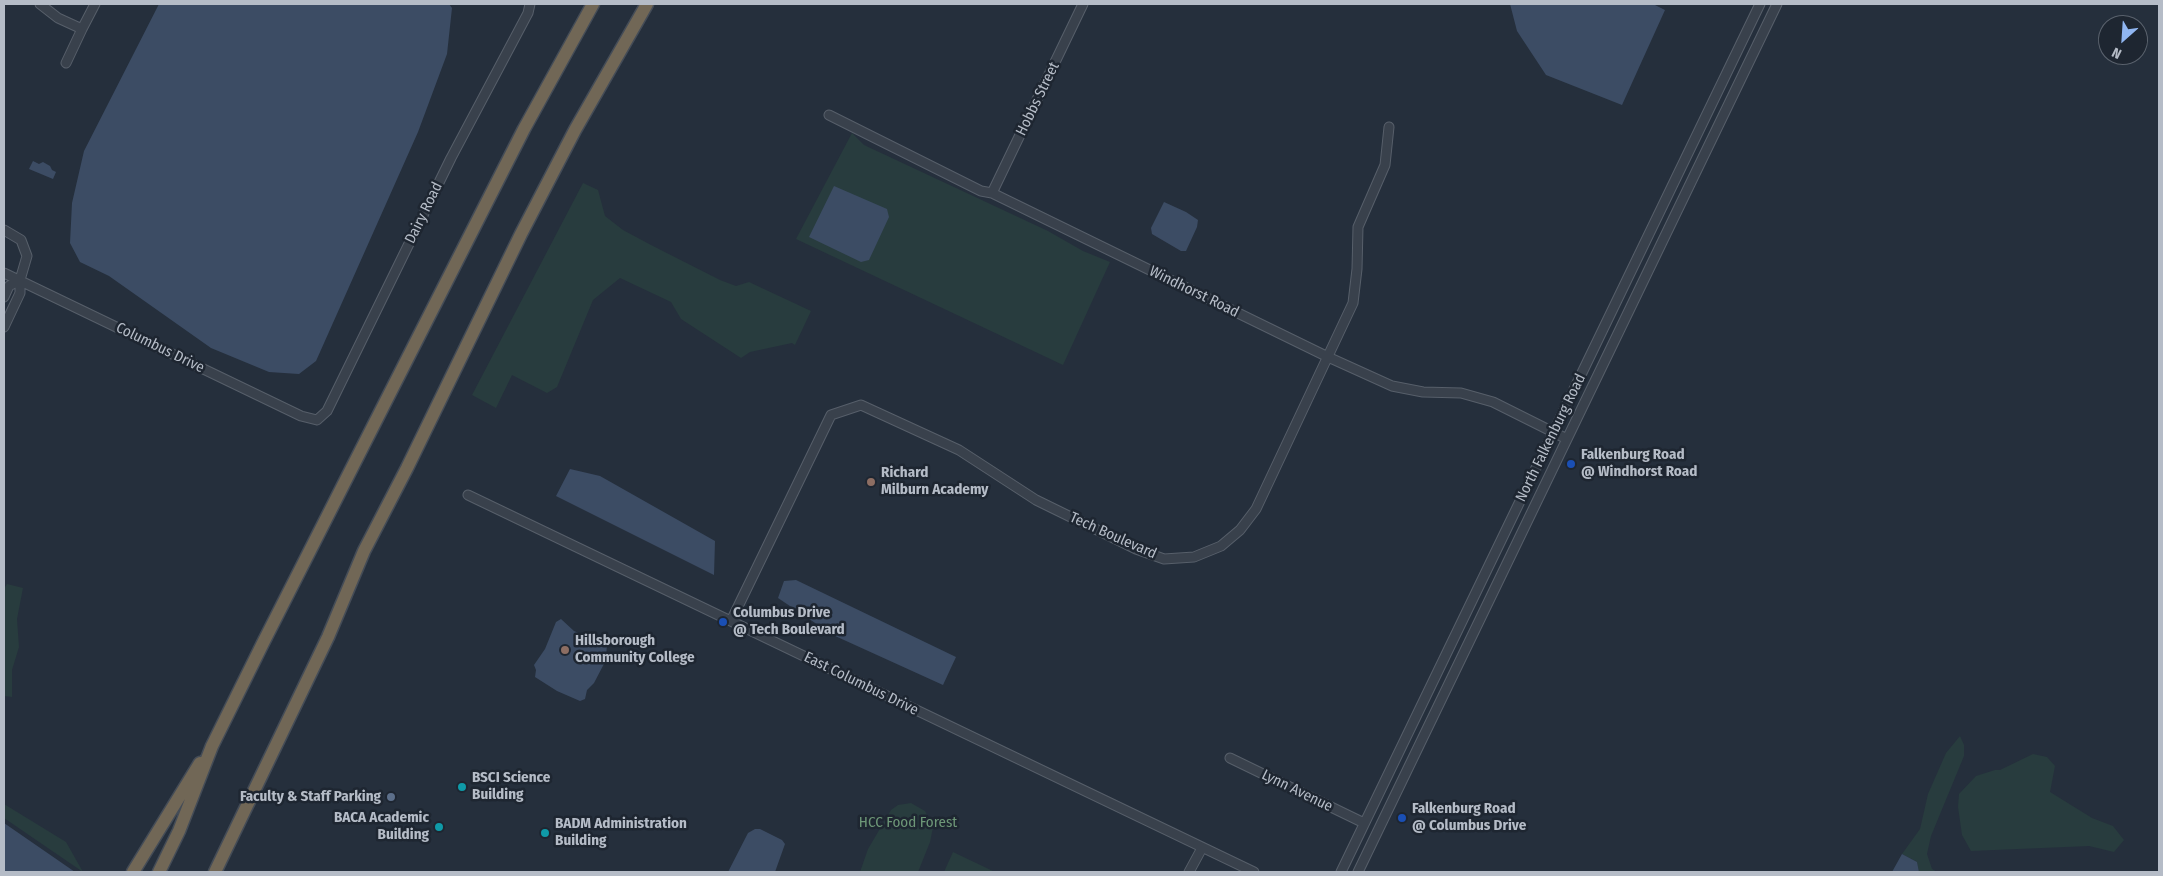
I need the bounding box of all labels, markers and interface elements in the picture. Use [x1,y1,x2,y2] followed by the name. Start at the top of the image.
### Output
[2098,15,2148,65] north arrow
[2109,44,2124,63] text: N
[1012,59,1064,139] street label: Hobbs Street
[401,179,447,247] street label: Dairy Road
[1146,262,1242,322] street label: Windhorst Road
[113,319,207,377] street label: Columbus Drive
[1512,371,1590,505] street label: North Falkenburg Road
[1581,446,1697,481] place label: Falkenburg Road @ Windhorst Road
[1565,458,1577,470] marker: Falkenburg Road @ Windhorst Road
[881,464,988,499] place label: Richard Milburn Academy
[865,476,877,488] marker: Richard Milburn Academy
[1067,509,1159,563] street label: Tech Boulevard
[733,604,845,639] place label: Columbus Drive @ Tech Boulevard
[717,616,729,628] marker: Columbus Drive @ Tech Boulevard
[575,632,695,667] place label: Hillsborough Community College
[559,644,571,656] marker: Hillsborough Community College
[801,649,921,719] street label: East Columbus Drive
[1259,766,1335,816] street label: Lynn Avenue
[472,769,550,804] place label: BSCI Science Building
[456,781,468,793] marker: BSCI Science Building
[240,788,381,806] place label: Faculty & Staff Parking
[385,791,397,803] marker: Faculty & Staff Parking
[1412,800,1526,835] place label: Falkenburg Road @ Columbus Drive
[334,809,429,844] place label: BACA Academic Building
[1396,812,1408,824] marker: Falkenburg Road @ Columbus Drive
[859,814,957,832] park label: HCC Food Forest
[555,815,687,850] place label: BADM Administration Building
[433,821,445,833] marker: BACA Academic Building
[539,827,551,839] marker: BADM Administration Building

